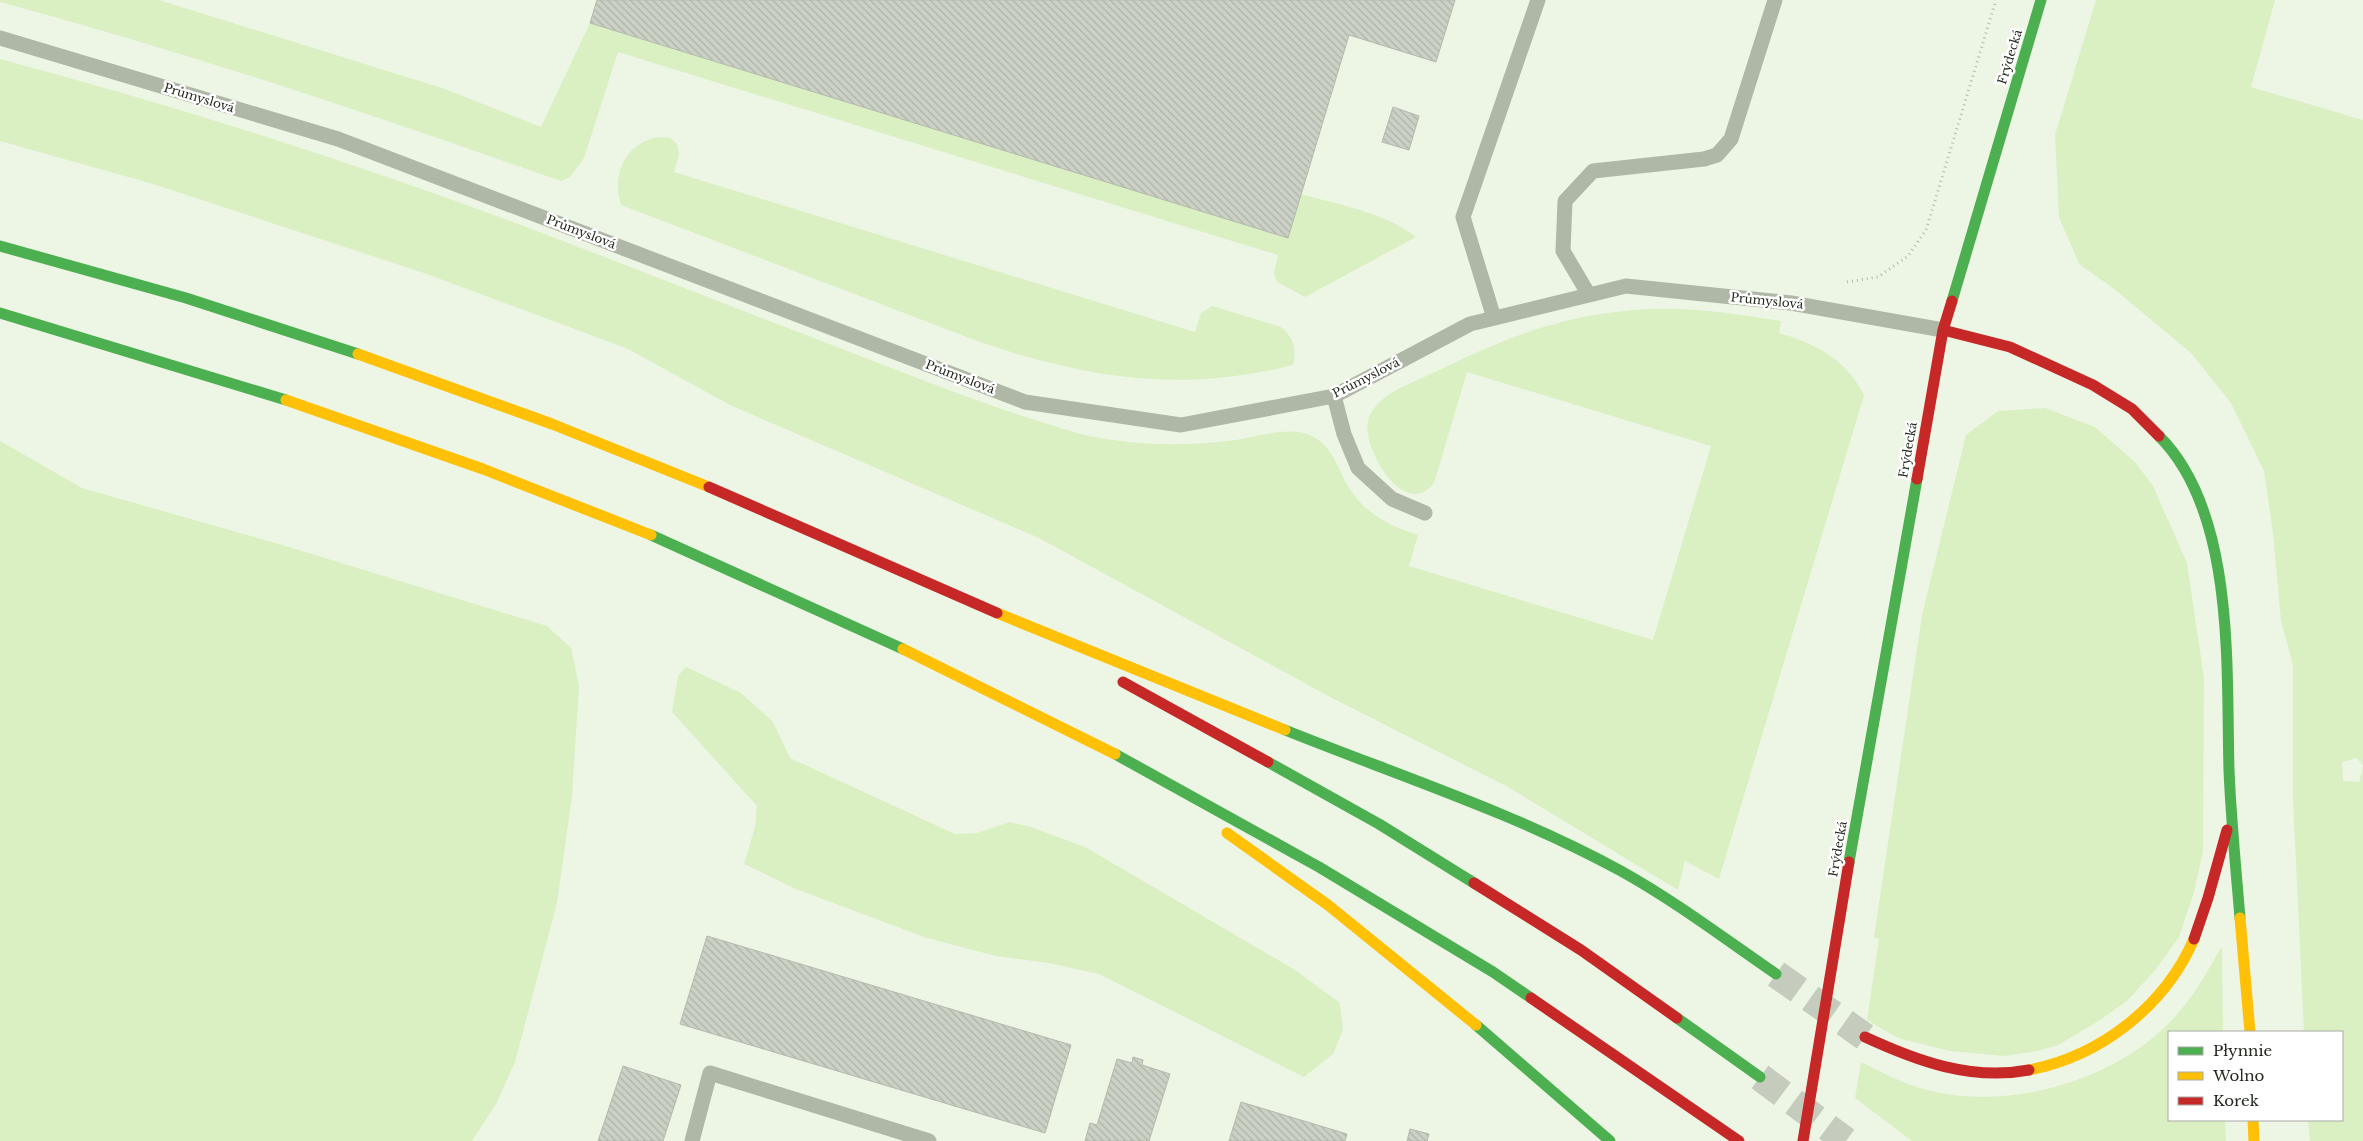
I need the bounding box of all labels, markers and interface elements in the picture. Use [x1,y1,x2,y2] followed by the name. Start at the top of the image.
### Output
[1994,27,2025,86] street label: Frýdecká
[162,80,237,115] street label: Průmyslová
[544,211,618,252] street label: Průmyslová
[1730,289,1804,312] street label: Průmyslová
[1330,354,1402,401] street label: Průmyslová
[923,356,997,397] street label: Průmyslová
[1895,420,1920,479] street label: Frýdecká
[1825,819,1850,878] street label: Frýdecká
[2168,1031,2343,1121] legend
[2213,1041,2272,1060] text: Płynnie
[2212,1066,2264,1085] text: Wolno
[2213,1091,2260,1110] text: Korek

